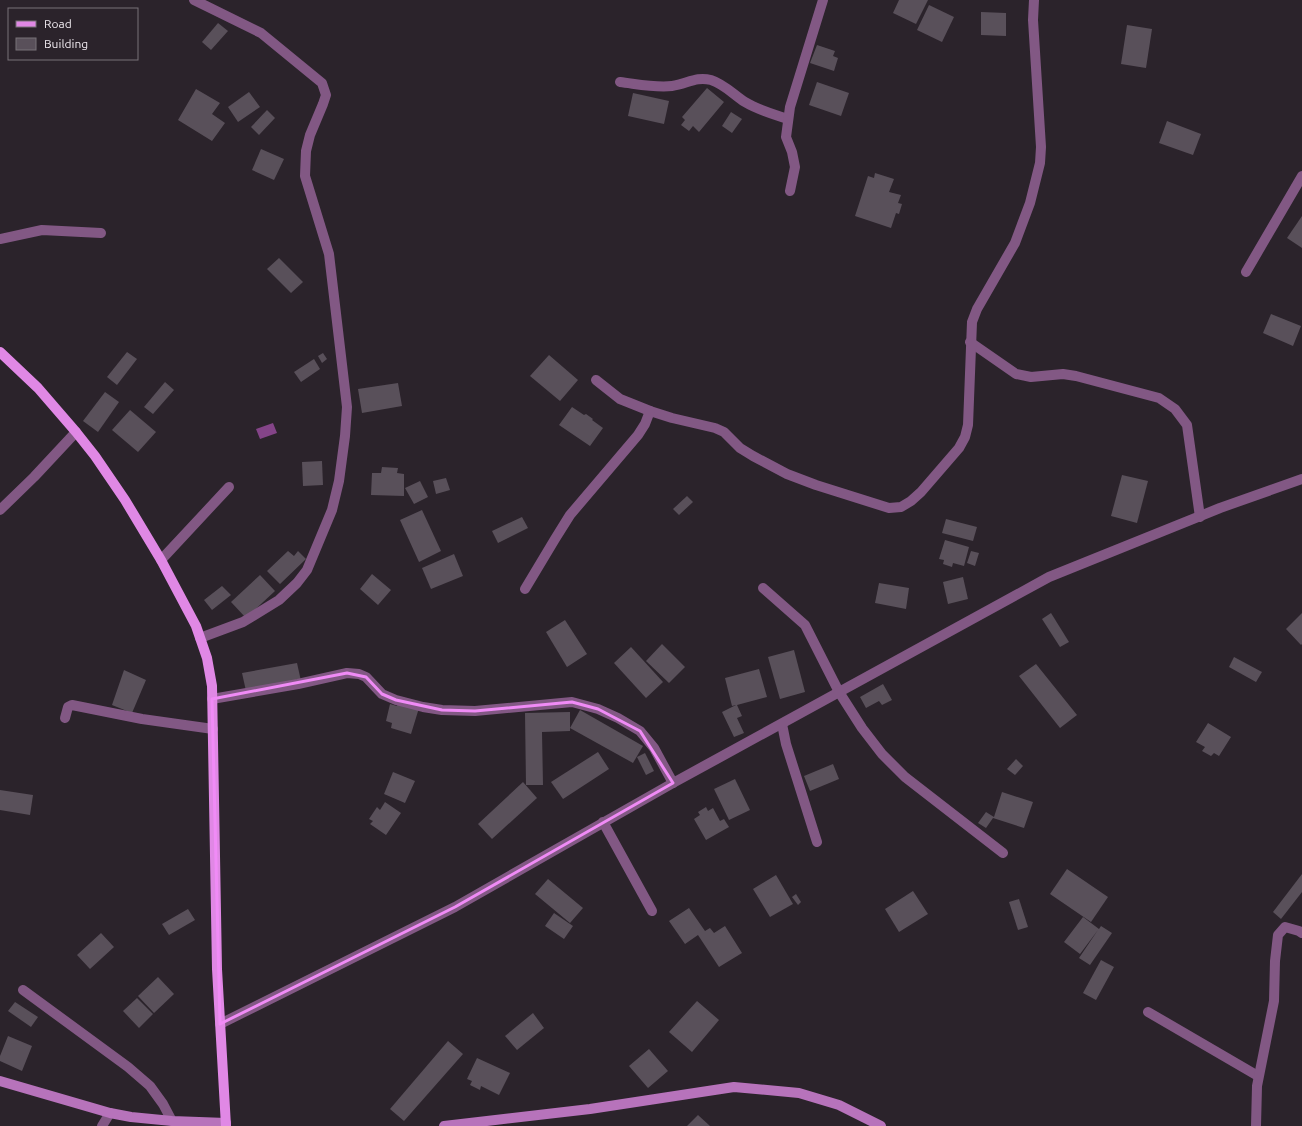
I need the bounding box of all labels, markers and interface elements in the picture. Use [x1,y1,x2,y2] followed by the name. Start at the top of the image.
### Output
[8,8,138,60] legend
[44,17,72,30] text: Road
[44,37,88,50] text: Building

